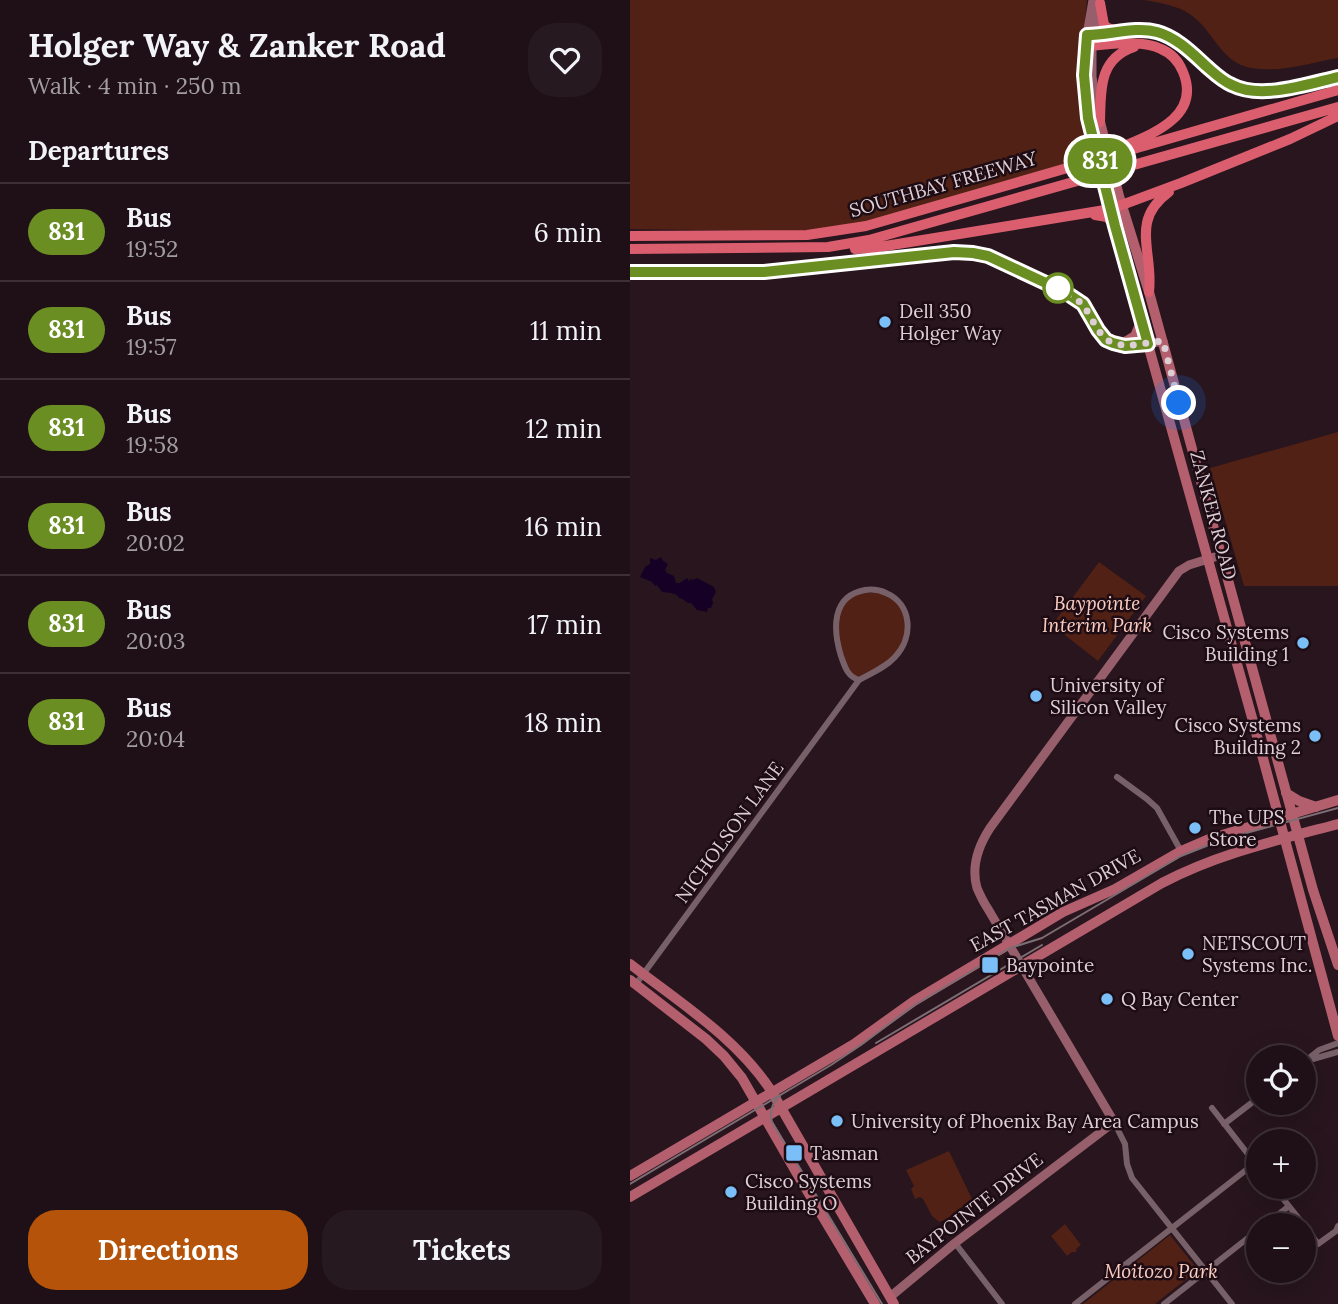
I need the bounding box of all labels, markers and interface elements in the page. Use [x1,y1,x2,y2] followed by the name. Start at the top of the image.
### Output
[528,23,602,97] button: heart
[28,24,446,66] text: Holger Way & Zanker Road
[28,71,241,100] text: Walk · 4 min · 250 m
[28,134,169,167] text: Departures
[1060,138,1140,184] line badge: 831
[846,145,1040,222] street label: SOUTHBAY FREEWAY
[1082,145,1118,176] text: 831
[126,201,172,234] text: Bus
[48,216,85,247] text: 831
[534,216,602,249] text: 6 min
[126,234,178,263] text: 19:52
[1043,273,1073,303] unlabelled marker
[126,299,172,332] text: Bus
[899,299,1001,345] place label: Dell 350 Holger Way
[48,314,85,345] text: 831
[530,314,602,347] text: 11 min
[877,314,893,330] marker: Dell 350 Holger Way
[126,332,177,361] text: 19:57
[1161,385,1196,420] your location
[126,397,172,430] text: Bus
[48,412,85,443] text: 831
[525,412,602,445] text: 12 min
[126,430,179,459] text: 19:58
[1185,448,1243,582] street label: ZANKER ROAD
[126,495,172,528] text: Bus
[48,510,85,541] text: 831
[524,510,602,543] text: 16 min
[126,528,185,557] text: 20:02
[1042,591,1152,637] park label: Baypointe Interim Park
[126,593,172,626] text: Bus
[48,608,85,639] text: 831
[527,608,602,641] text: 17 min
[1163,620,1289,666] place label: Cisco Systems Building 1
[126,626,185,655] text: 20:03
[1295,635,1311,651] marker: Cisco Systems Building 1
[1050,673,1167,719] place label: University of Silicon Valley
[1028,688,1044,704] marker: University of Silicon Valley
[126,691,172,724] text: Bus
[48,706,85,737] text: 831
[525,706,602,739] text: 18 min
[1175,713,1301,759] place label: Cisco Systems Building 2
[126,724,185,753] text: 20:04
[1307,728,1323,744] marker: Cisco Systems Building 2
[670,757,788,907] street label: NICHOLSON LANE
[1209,805,1284,851] place label: The UPS Store
[1187,820,1203,836] marker: The UPS Store
[966,843,1144,957] street label: EAST TASMAN DRIVE
[1202,931,1312,977] place label: NETSCOUT Systems Inc.
[1180,946,1196,962] marker: NETSCOUT Systems Inc.
[1006,953,1094,977] place label: Baypointe
[980,955,1000,975] marker: Baypointe
[1121,987,1239,1011] place label: Q Bay Center
[1099,991,1115,1007] marker: Q Bay Center
[1246,1045,1316,1283] map controls
[1246,1045,1316,1115] button: locate
[851,1109,1199,1133] place label: University of Phoenix Bay Area Campus
[829,1113,845,1129] marker: University of Phoenix Bay Area Campus
[1246,1129,1316,1199] button: +
[810,1141,879,1165] place label: Tasman
[784,1143,804,1163] marker: Tasman
[901,1147,1047,1269] street label: BAYPOINTE DRIVE
[745,1169,872,1215] place label: Cisco Systems Building O
[723,1184,739,1200] marker: Cisco Systems Building O
[28,1210,308,1290] button: Directions
[322,1210,602,1290] button: Tickets
[1246,1213,1316,1283] button: −
[1104,1259,1218,1283] park label: Moitozo Park

